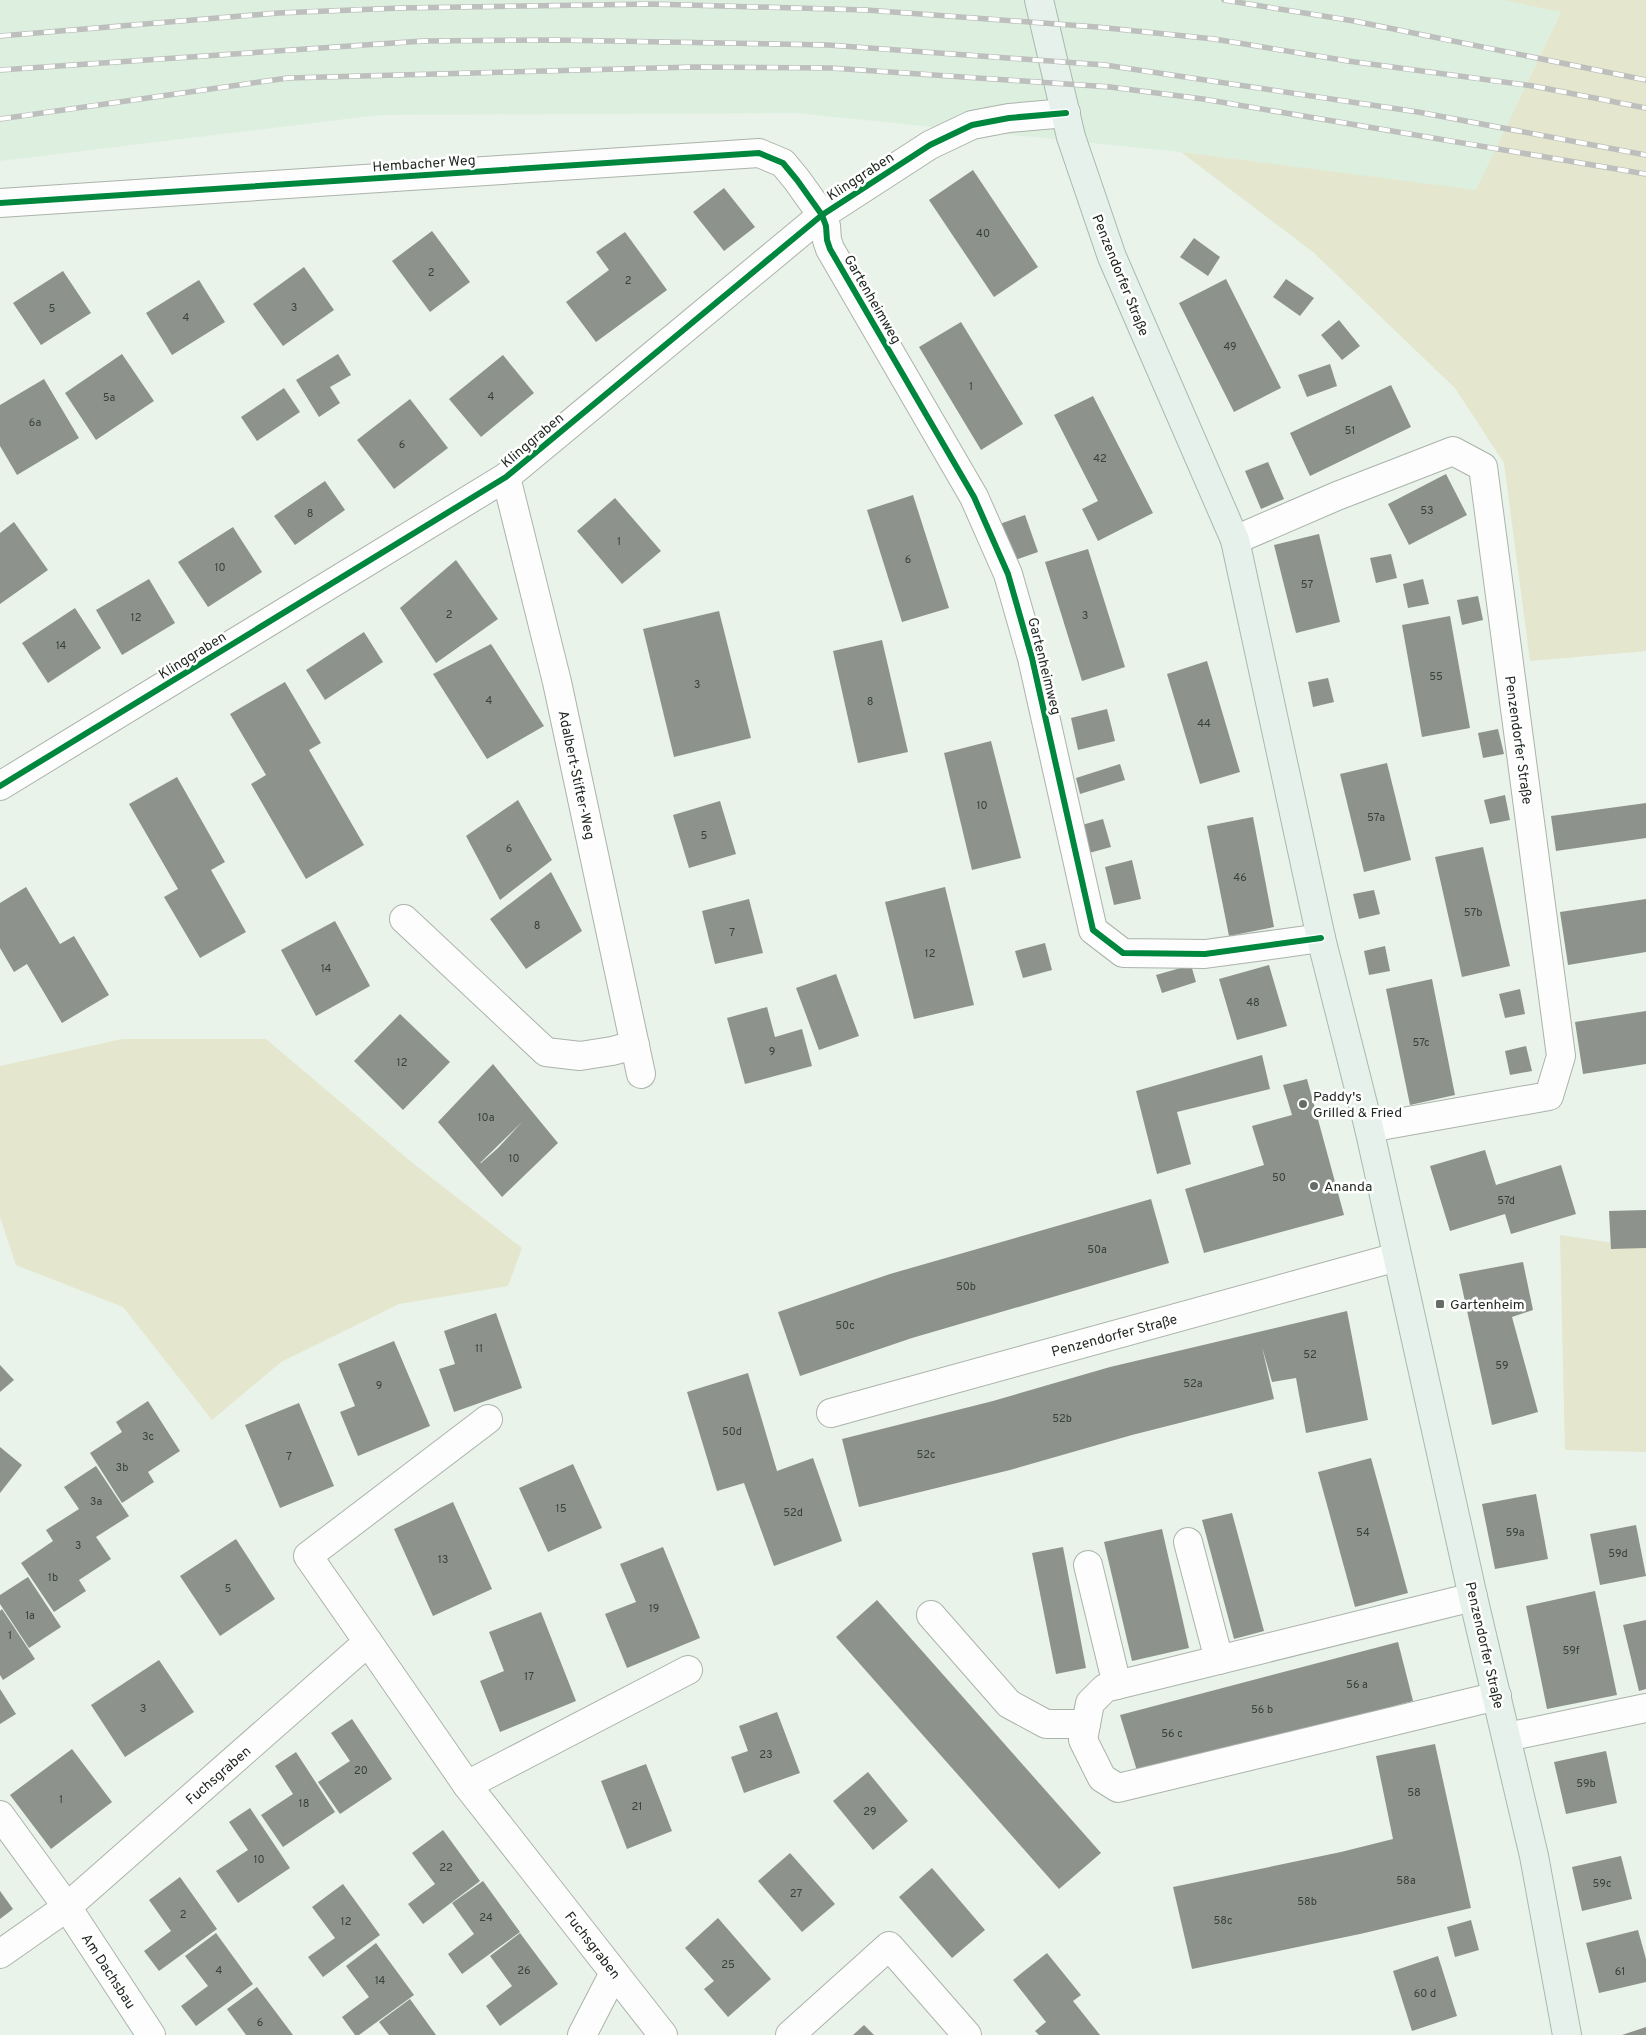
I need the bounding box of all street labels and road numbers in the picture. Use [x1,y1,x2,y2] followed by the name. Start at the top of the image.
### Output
[824,149,898,205] street label: Klinggraben
[372,152,476,177] street label: Hembacher Weg
[1087,212,1152,339] street label: Penzendorfer Straße
[839,252,904,347] street label: Gartenheimweg
[498,410,568,472] street label: Klinggraben
[1023,616,1064,717] street label: Gartenheimweg
[156,629,230,684] street label: Klinggraben
[1500,675,1535,806] street label: Penzendorfer Straße
[554,709,598,842] street label: Adalbert-Stifter-Weg
[1050,1311,1179,1361] street label: Penzendorfer Straße
[1461,1580,1506,1710] street label: Penzendorfer Straße
[183,1743,255,1809] street label: Fuchsgraben
[560,1909,623,1983] street label: Fuchsgraben
[77,1931,138,2013] street label: Am Dachsbau

